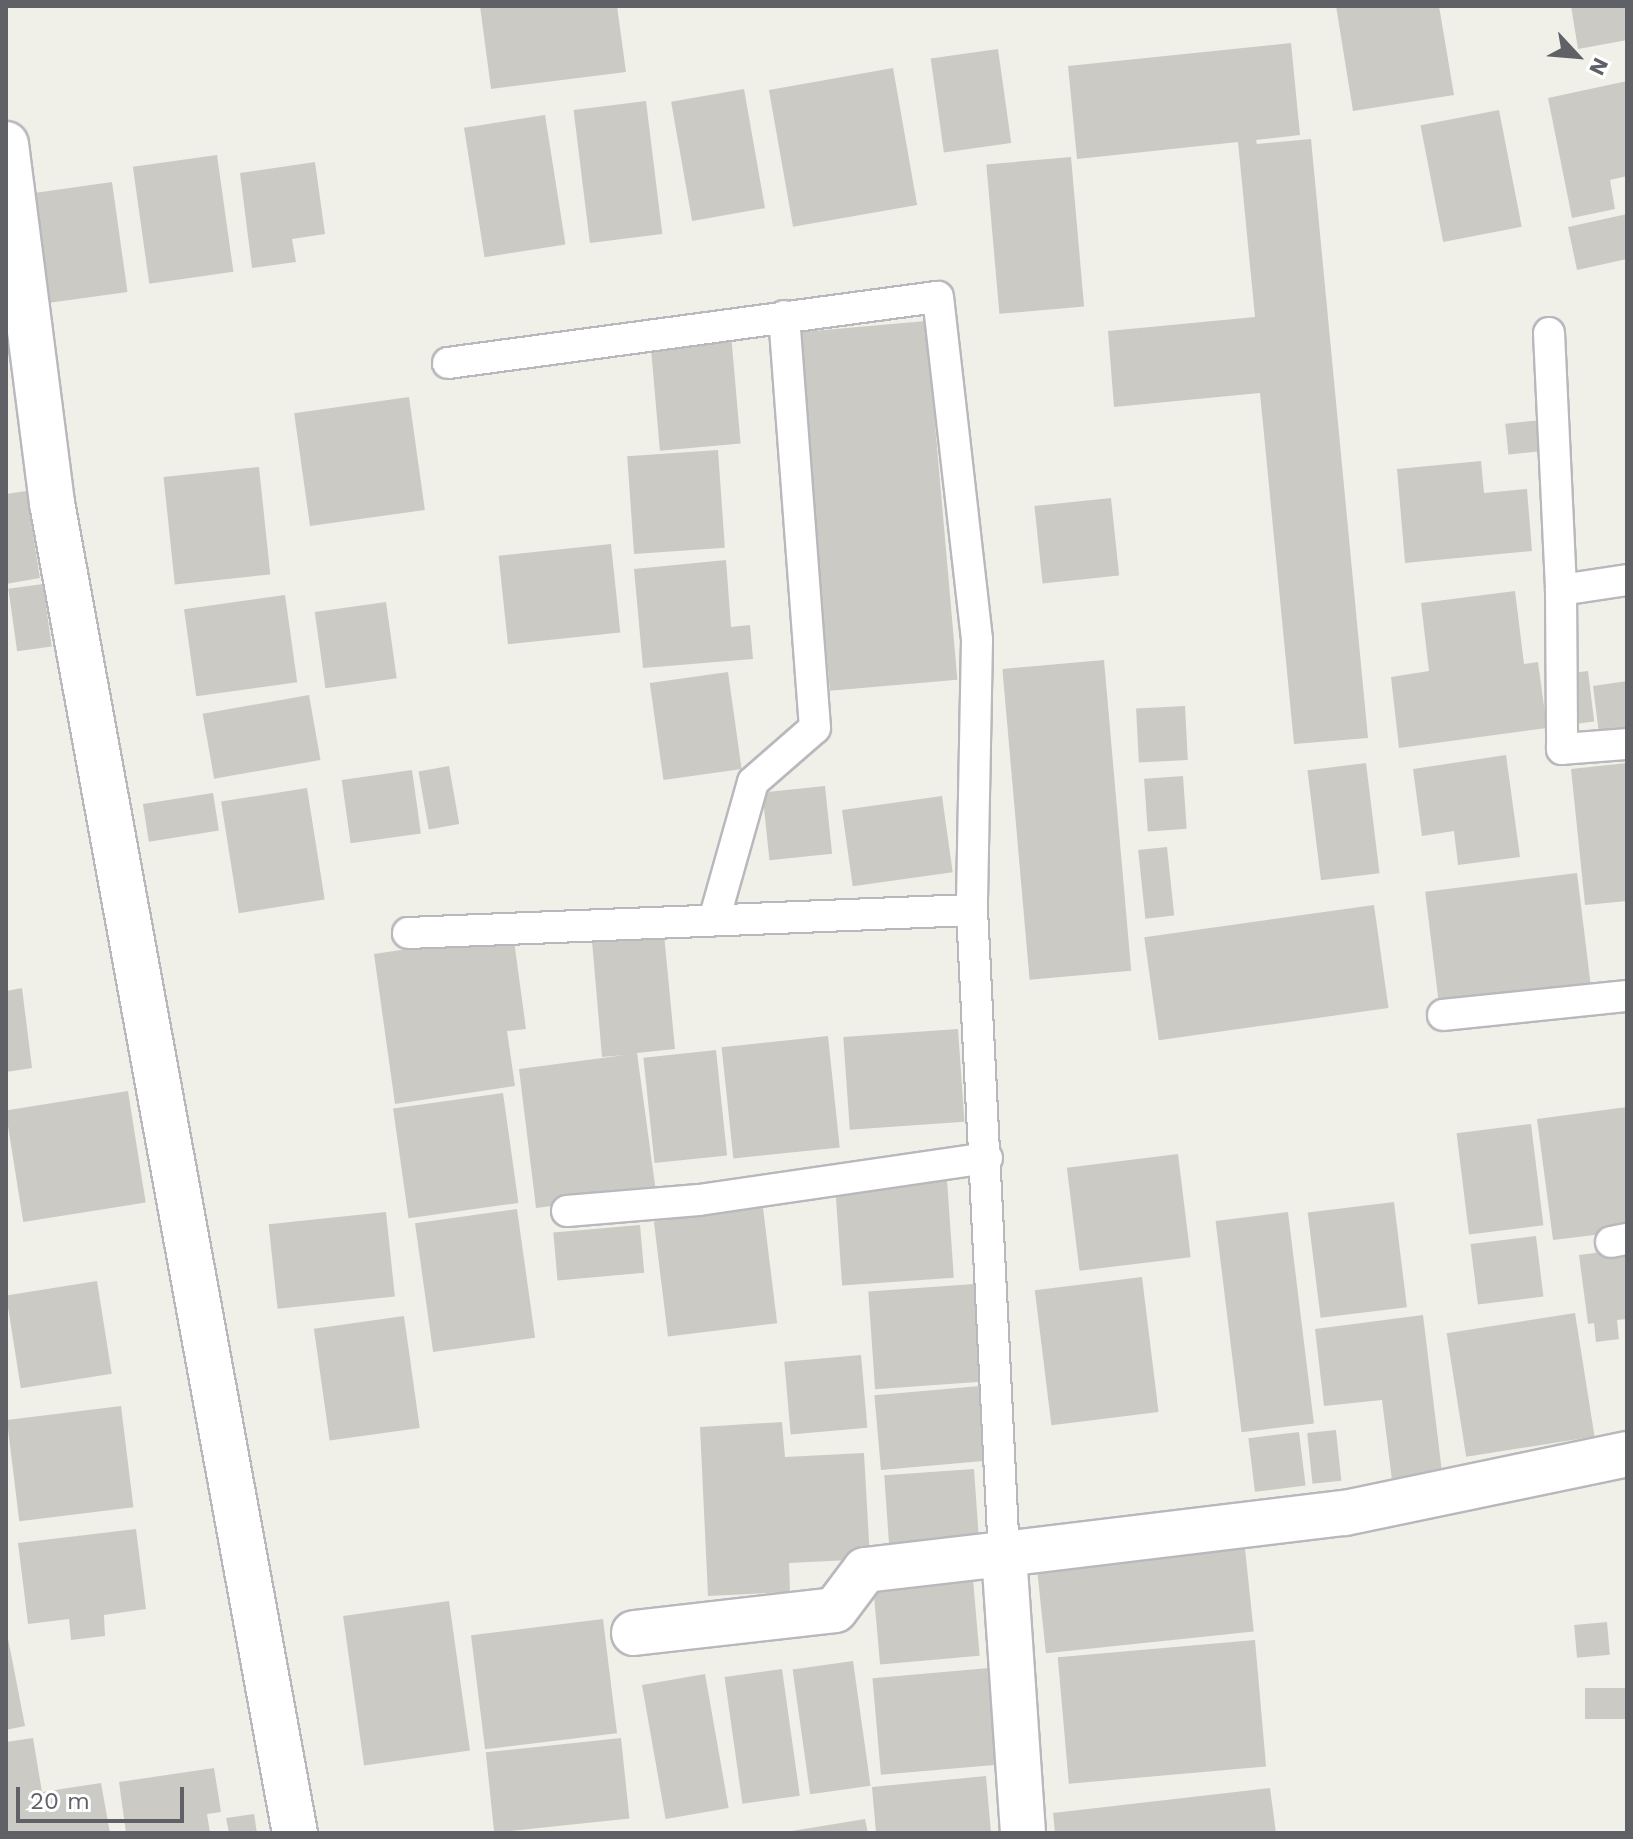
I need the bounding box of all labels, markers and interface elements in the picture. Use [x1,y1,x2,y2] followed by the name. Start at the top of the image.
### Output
[1537,16,1617,96] north arrow
[1584,54,1614,80] text: N
[20,1771,188,1821] scale bar
[30,1787,90,1815] text: 20 m

